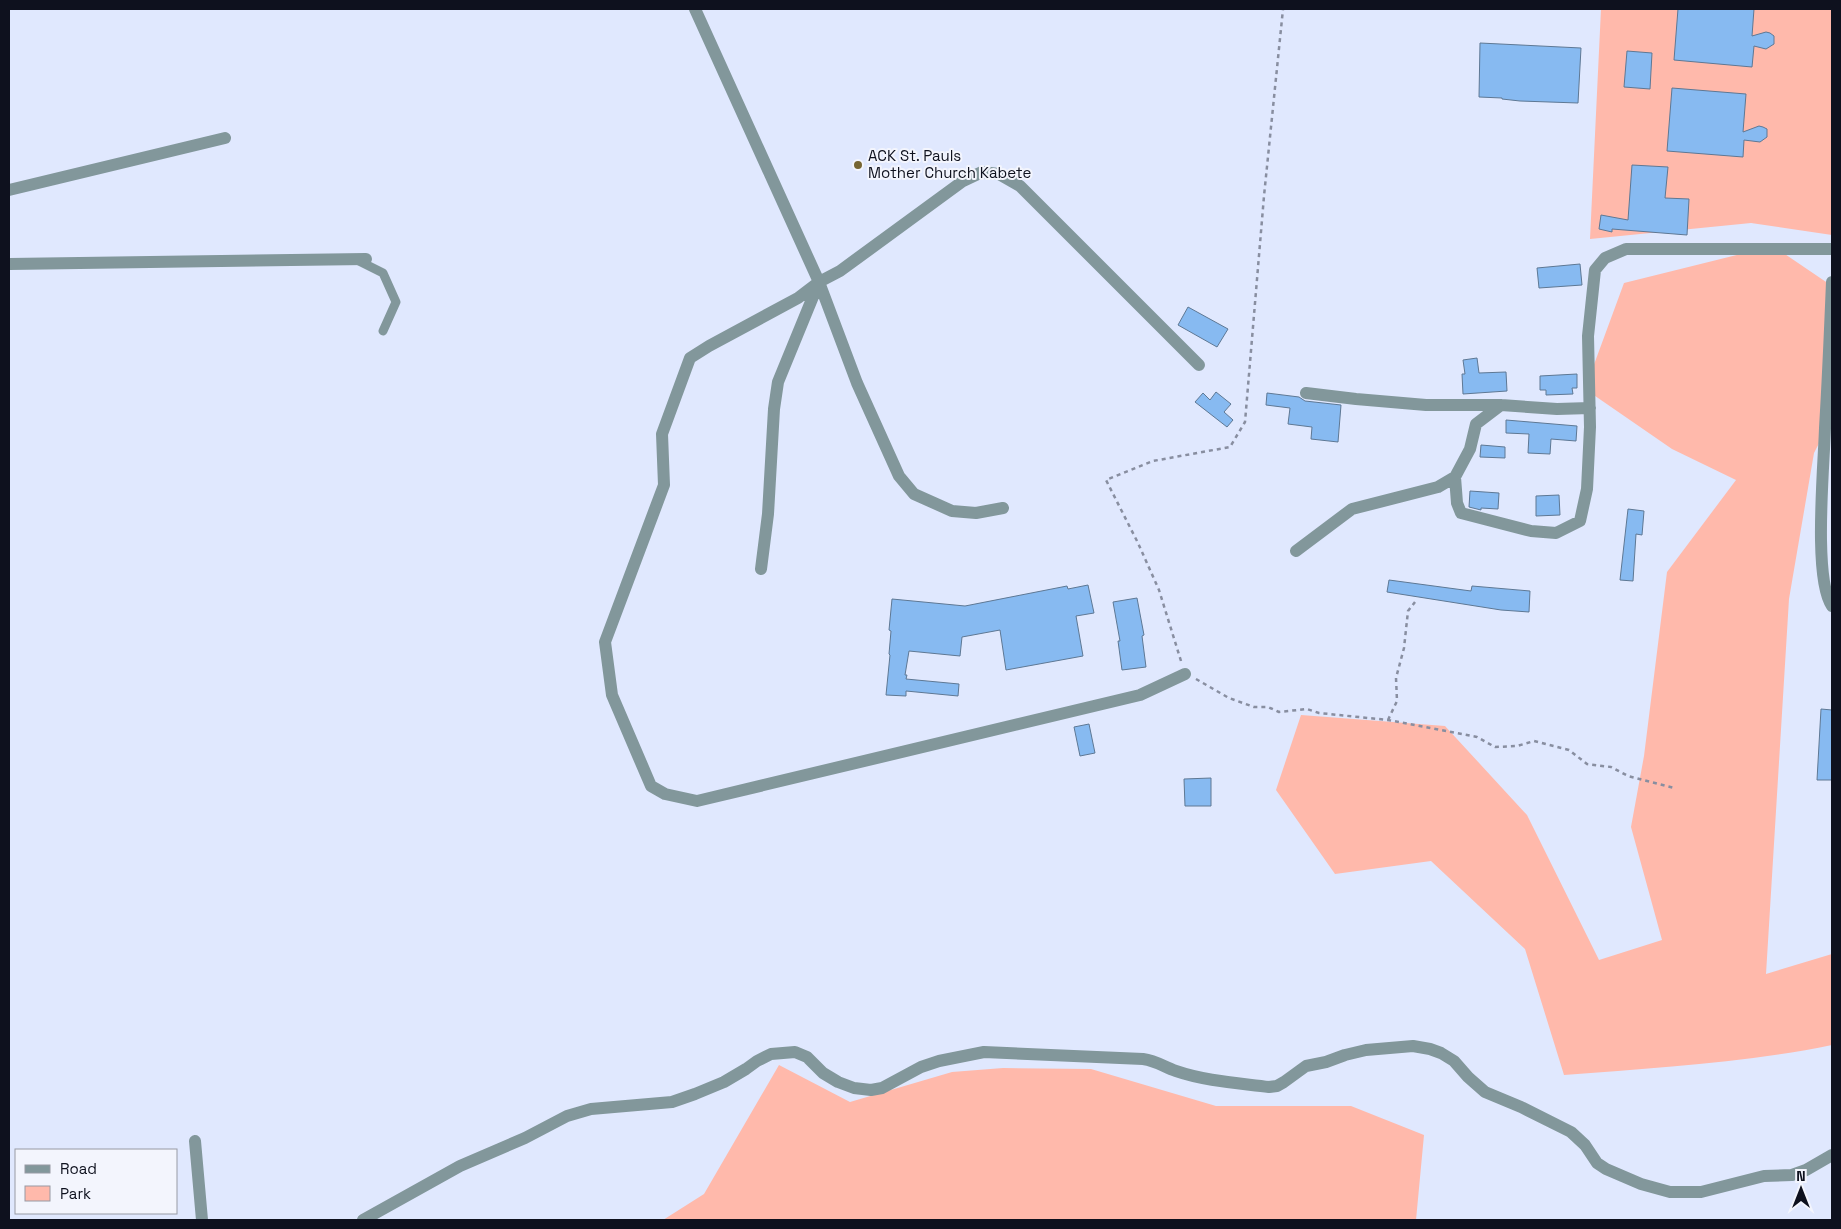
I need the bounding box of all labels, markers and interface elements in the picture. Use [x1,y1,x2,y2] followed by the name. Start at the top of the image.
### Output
[868,146,1031,182] place label: ACK St. Pauls Mother Church Kabete
[852,159,864,171] marker: ACK St. Pauls Mother Church Kabete
[15,1149,178,1214] legend
[60,1159,97,1178] text: Road
[1776,1164,1826,1214] north arrow
[1796,1167,1806,1185] text: N
[60,1184,91,1203] text: Park

